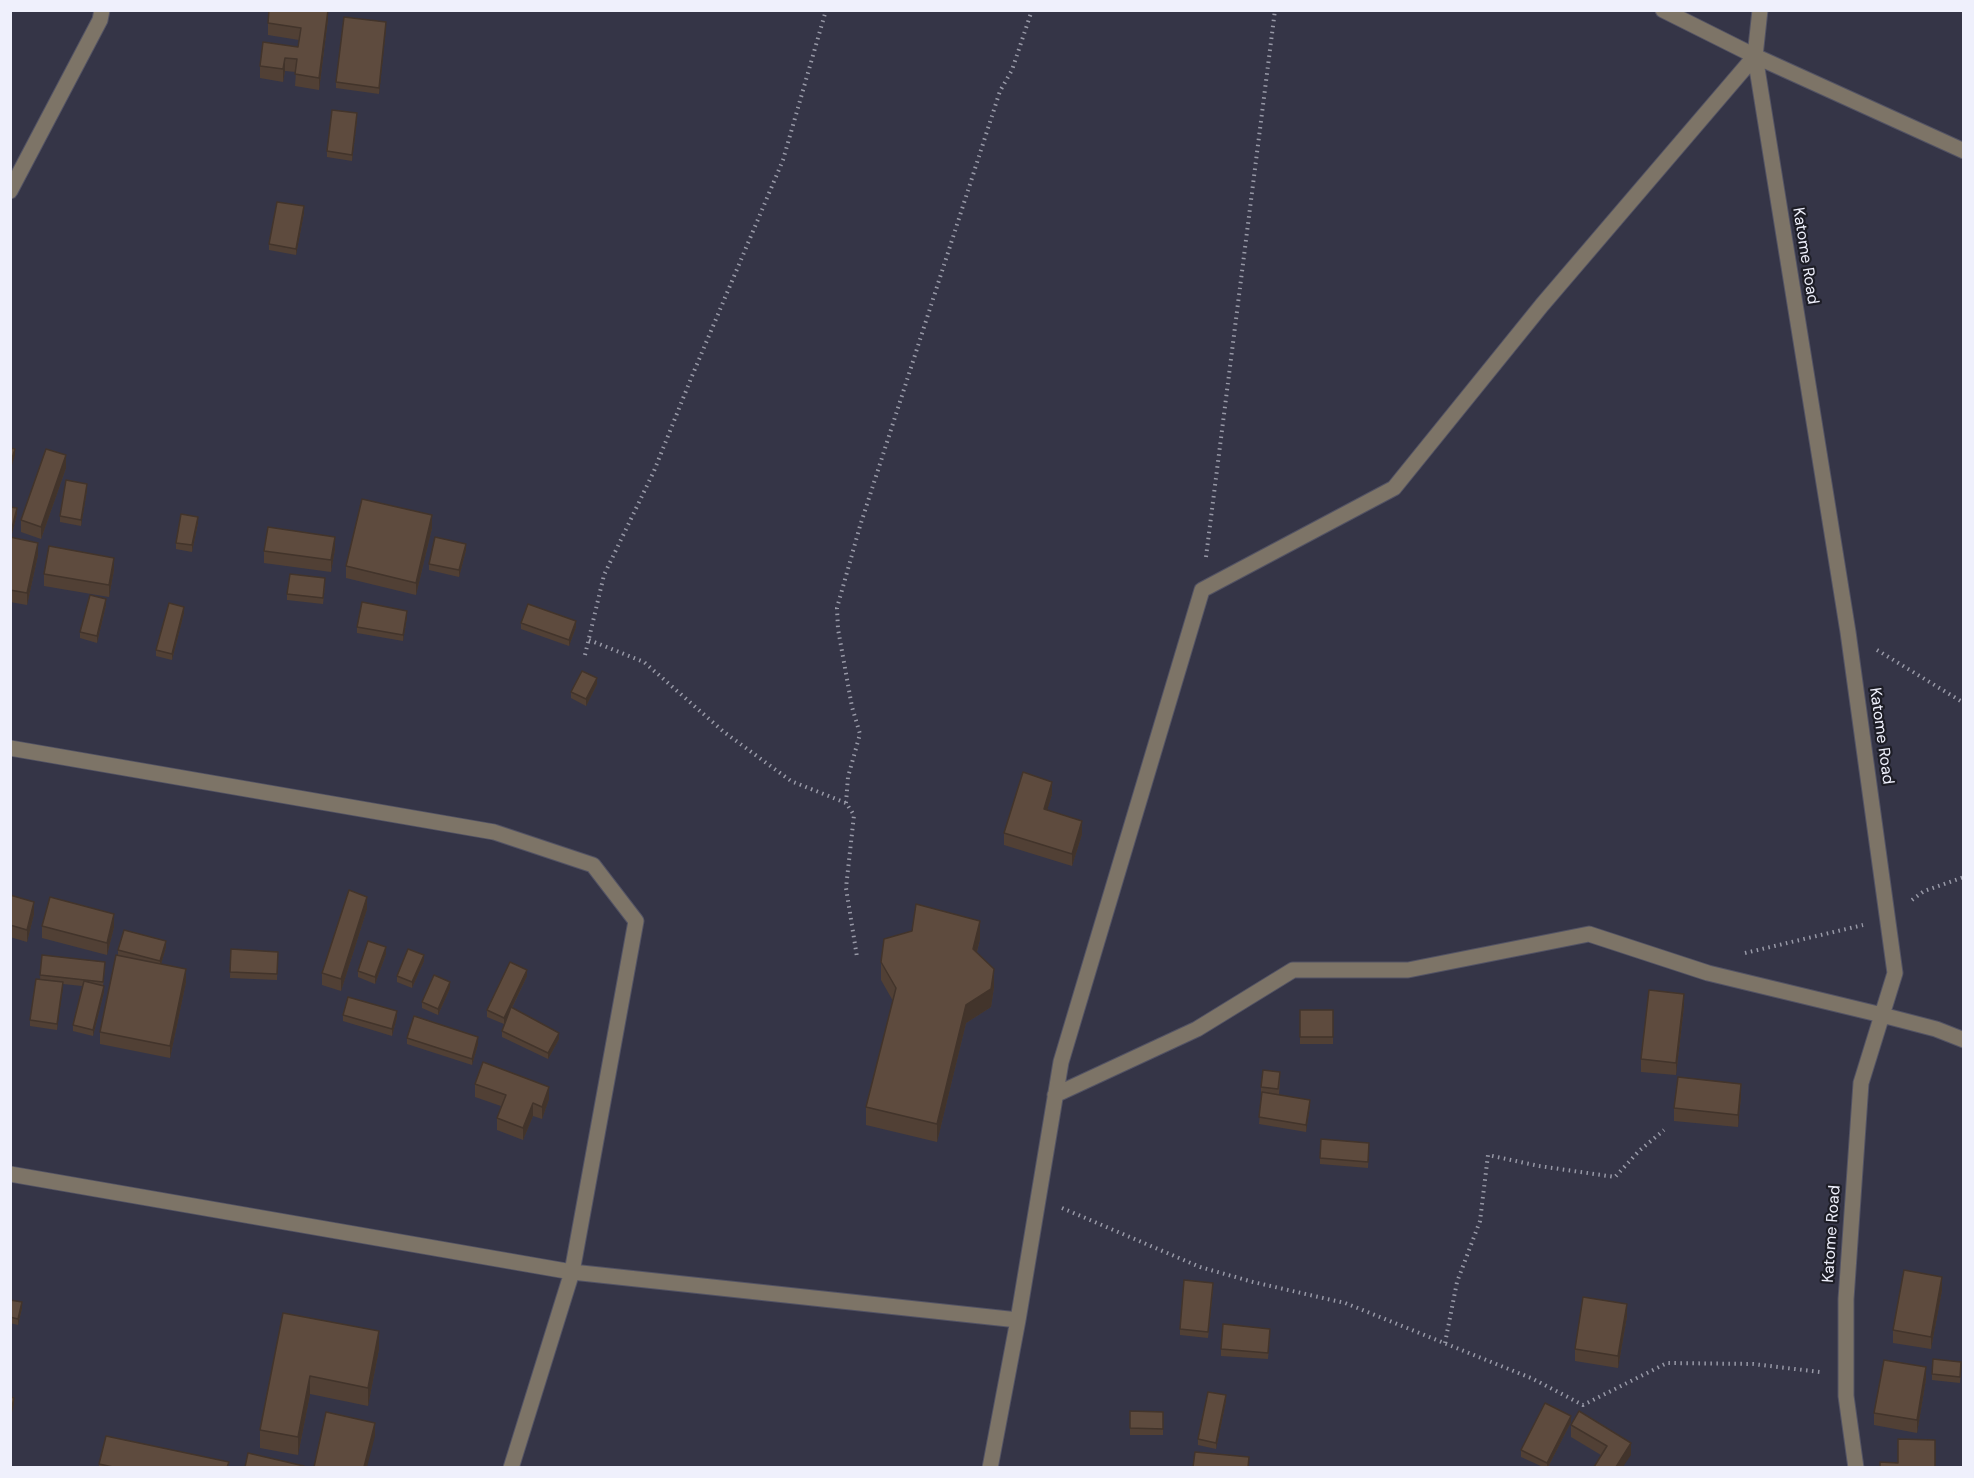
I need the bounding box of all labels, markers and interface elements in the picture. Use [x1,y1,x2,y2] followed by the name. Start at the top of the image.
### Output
[1788,206,1822,306] street label: Katome Road
[1865,686,1897,786] street label: Katome Road
[1819,1185,1845,1283] street label: Katome Road

